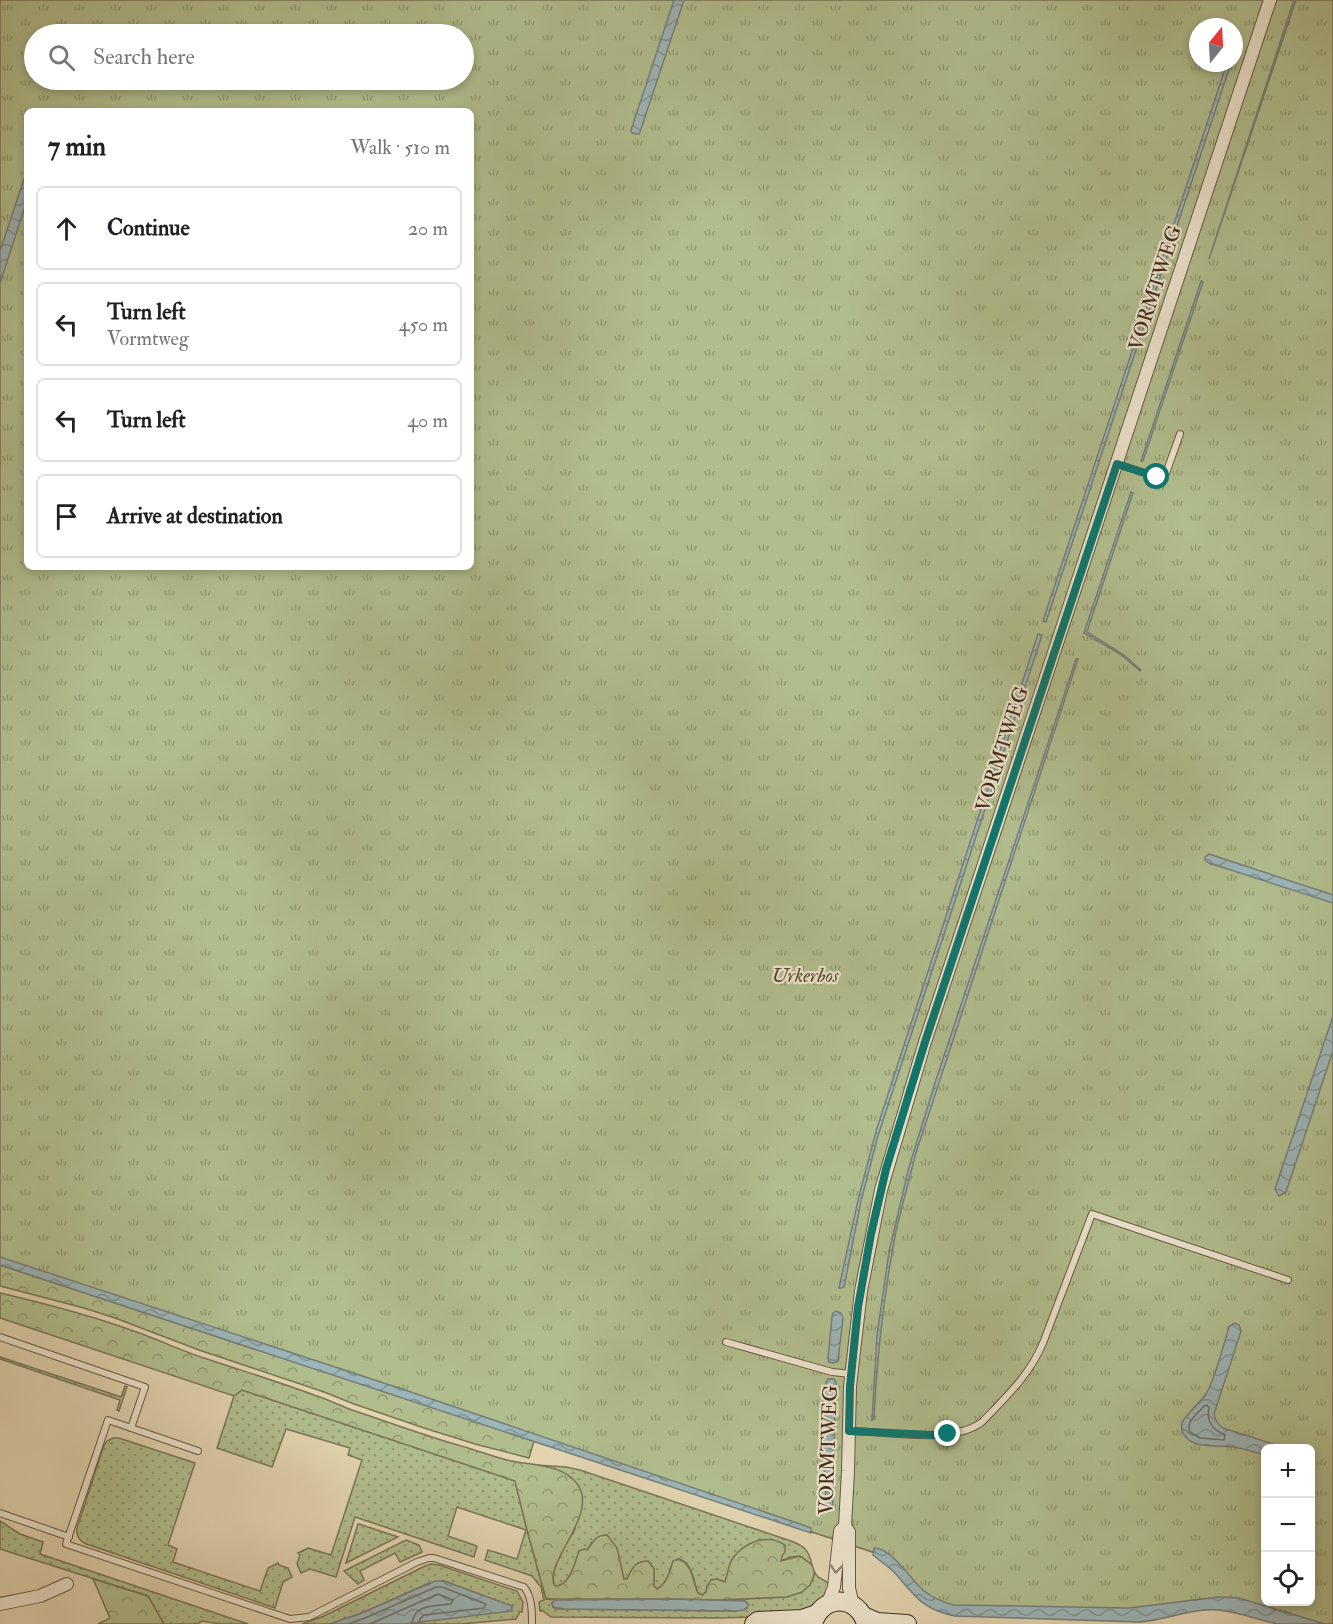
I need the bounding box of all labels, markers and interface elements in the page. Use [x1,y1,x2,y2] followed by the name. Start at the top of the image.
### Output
[1189,18,1243,72] north arrow
[24,24,474,90] search box
[45,41,78,74] icon: search
[93,43,195,71] text: Search here
[48,131,106,163] text: 7 min
[350,135,450,160] text: Walk · 510 m
[50,212,83,245] icon: ahead
[107,214,190,242] text: Continue
[408,216,448,241] text: 20 m
[1123,222,1187,354] street label: VORMTWEG
[107,298,186,326] text: Turn left
[50,308,83,341] icon: left
[399,312,448,337] text: 450 m
[107,326,189,351] text: Vormtweg
[50,404,83,437] icon: left
[107,406,186,434] text: Turn left
[407,408,448,433] text: 40 m
[1143,463,1169,489] route start
[50,500,83,533] icon: arrive
[107,502,283,530] text: Arrive at destination
[970,683,1034,815] street label: VORMTWEG
[772,963,839,988] park label: Urkerbos
[813,1384,843,1515] street label: VORMTWEG
[934,1420,960,1446] route end
[1261,1444,1315,1606] map controls
[1261,1444,1315,1498] button: +
[1261,1498,1315,1552] button: −
[1261,1552,1315,1606] button: locate
[830,1564,843,1573] one-way arrow

